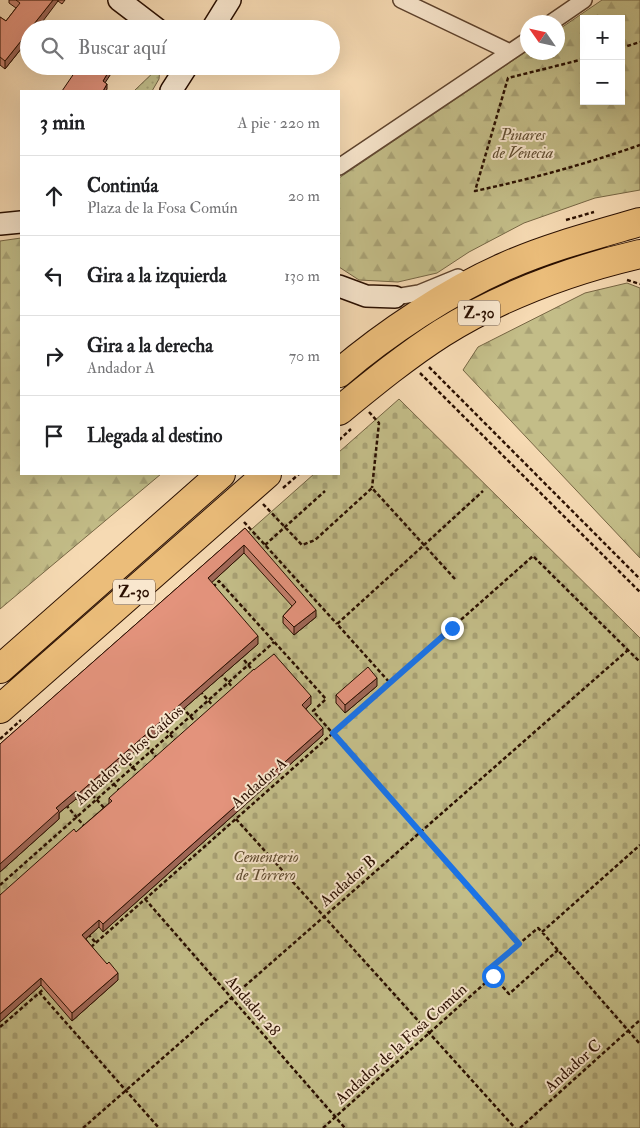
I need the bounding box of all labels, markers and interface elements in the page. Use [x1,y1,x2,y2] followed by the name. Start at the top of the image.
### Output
[520,15,565,60] north arrow
[580,15,625,105] map controls
[580,15,625,60] button: +
[20,20,340,75] search box
[38,34,66,62] icon: search
[78,36,166,60] text: Buscar aquí
[580,60,625,105] button: −
[40,109,85,136] text: 3 min
[238,113,320,133] text: A pie · 220 m
[492,125,553,163] park label: Pinares de Venecia
[87,174,158,198] text: Continúa
[40,182,68,210] icon: ahead
[288,186,320,206] text: 20 m
[87,198,238,218] text: Plaza de la Fosa Común
[40,262,68,290] icon: left
[87,264,226,288] text: Gira a la izquierda
[284,266,320,286] text: 130 m
[458,300,500,326] road number: Z-30
[87,334,213,358] text: Gira a la derecha
[40,342,68,370] icon: right
[289,346,320,366] text: 70 m
[87,358,155,378] text: Andador A
[40,422,68,450] icon: arrive
[87,424,222,448] text: Llegada al destino
[113,580,155,604] road number: Z-30
[441,617,464,640] route end
[70,701,188,810] street label: Andador de los Caídos
[226,753,291,813] street label: Andador A
[233,847,299,885] park label: Cementerio de Torrero
[315,851,380,912] street label: Andador B
[482,965,505,988] route start
[221,971,285,1041] street label: Andador 28
[330,979,471,1109] street label: Andador de la Fosa Común
[540,1035,605,1097] street label: Andador C

